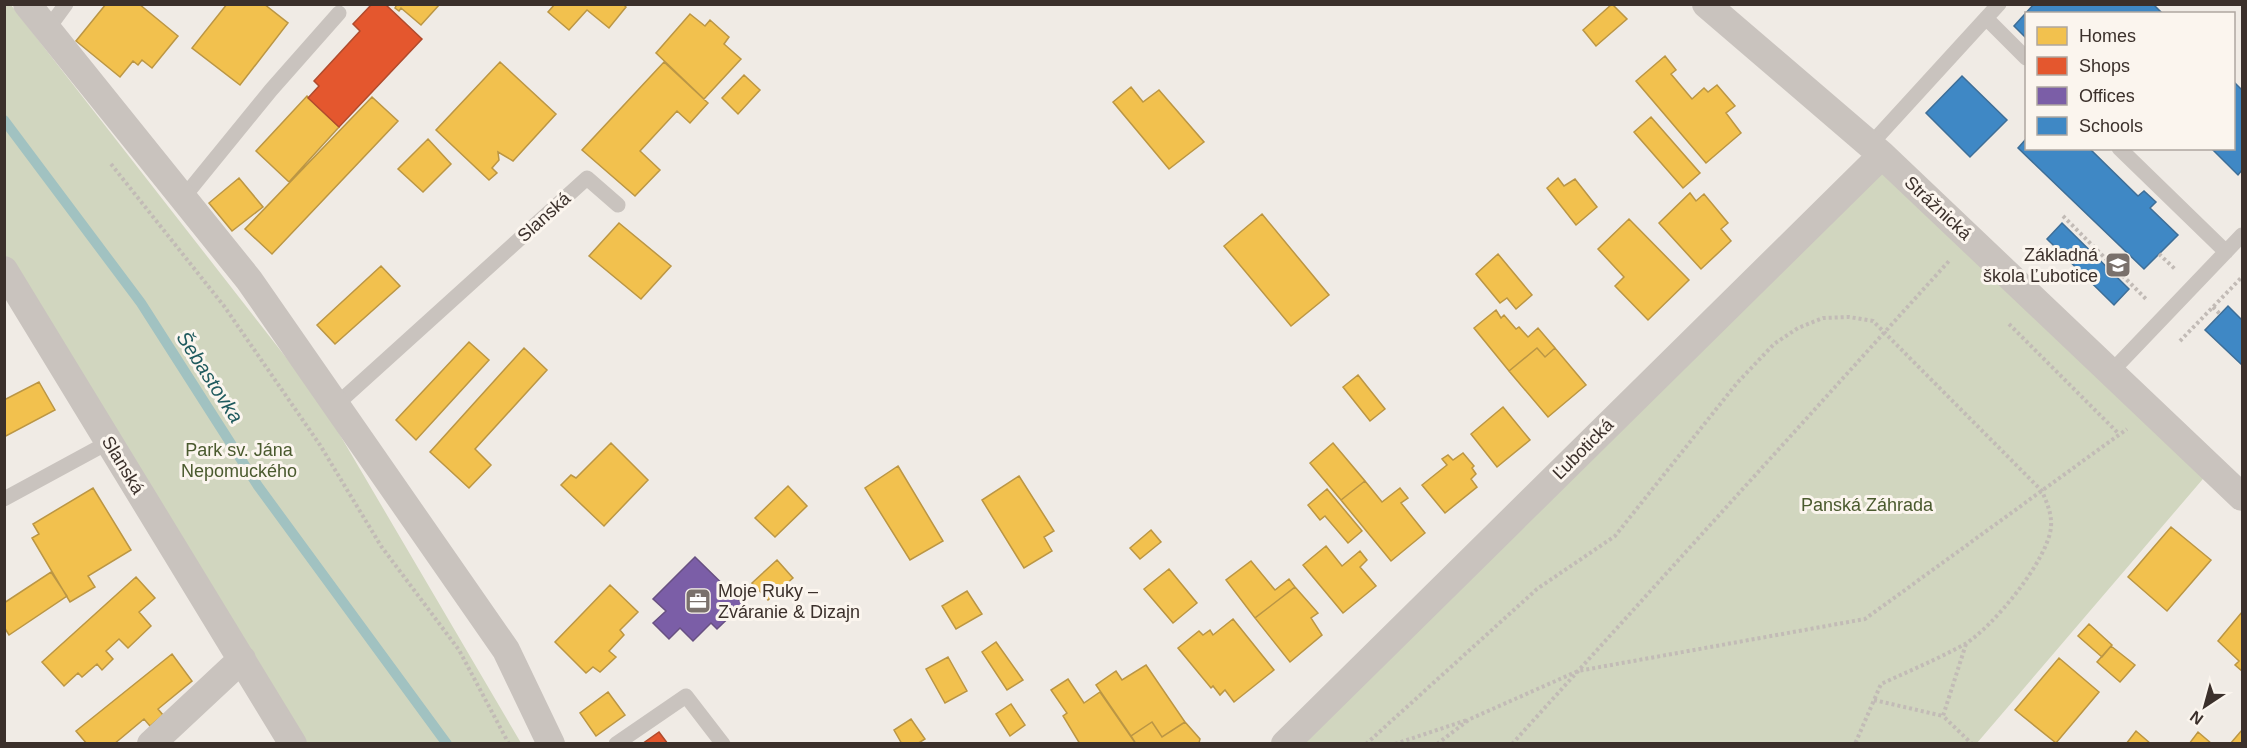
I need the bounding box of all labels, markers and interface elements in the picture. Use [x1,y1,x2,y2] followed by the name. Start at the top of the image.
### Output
[2025,12,2235,150] legend
[2079,26,2136,46] text: Homes
[2079,56,2130,76] text: Shops
[2079,86,2135,106] text: Offices
[2079,116,2143,136] text: Schools
[1900,172,1976,245] street label: Strážnická
[514,187,575,246] street label: Slanská
[1983,245,2099,286] place label: Základná škola Ľubotice
[2103,250,2133,280] school or university icon: Základná škola Ľubotice
[172,327,248,427] water label: Šebastovka
[1549,414,1618,483] street label: Ľubotická
[98,432,149,498] street label: Slanská
[181,440,297,481] park label: Park sv. Jána Nepomuckého
[1801,495,1934,515] park label: Panská Záhrada
[718,581,860,622] place label: Moje Ruky – Zváranie & Dizajn
[683,586,713,616] office icon: Moje Ruky – Zváranie & Dizajn
[2175,676,2235,736] north arrow
[2187,707,2206,728] text: N

